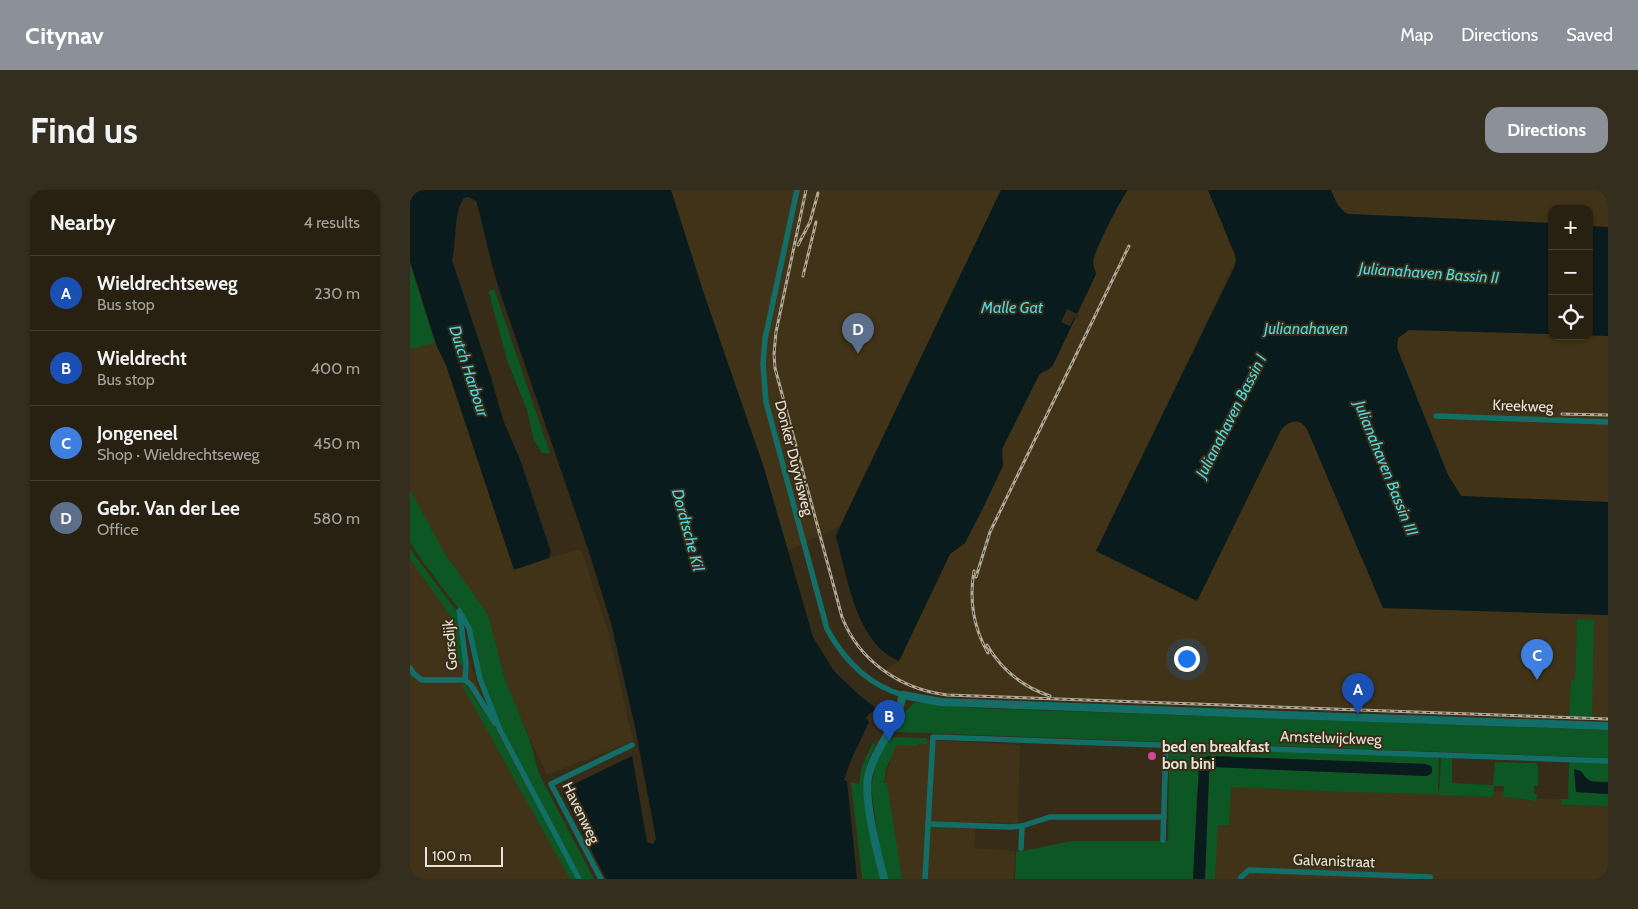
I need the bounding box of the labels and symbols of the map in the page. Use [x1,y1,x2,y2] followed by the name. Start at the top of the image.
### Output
[1356,258,1500,287] water label: Julianahaven Bassin II
[980,298,1044,317] water label: Malle Gat
[842,313,874,354] pin: D
[1262,319,1348,338] water label: Julianahaven
[445,323,493,420] water label: Dutch Harbour
[1191,351,1270,483] water label: Julianahaven Bassin I
[1349,396,1422,538] water label: Julianahaven Bassin III
[1492,396,1554,416] street label: Kreekweg
[771,398,817,518] street label: Donker Duyvisweg
[668,487,708,574] water label: Dordtsche Kil
[439,619,461,671] street label: Gorsdijk
[1521,639,1553,680] pin: C
[1174,646,1200,672] your location
[1342,673,1374,714] pin: A
[873,700,905,741] pin: B
[1280,727,1383,749] street label: Amstelwijckweg
[1162,738,1269,773] place label: bed en breakfast bon bini
[1146,750,1158,762] marker: bed en breakfast bon bini
[558,779,604,847] street label: Havenweg
[425,844,502,867] scale bar
[1293,851,1375,871] street label: Galvanistraat

